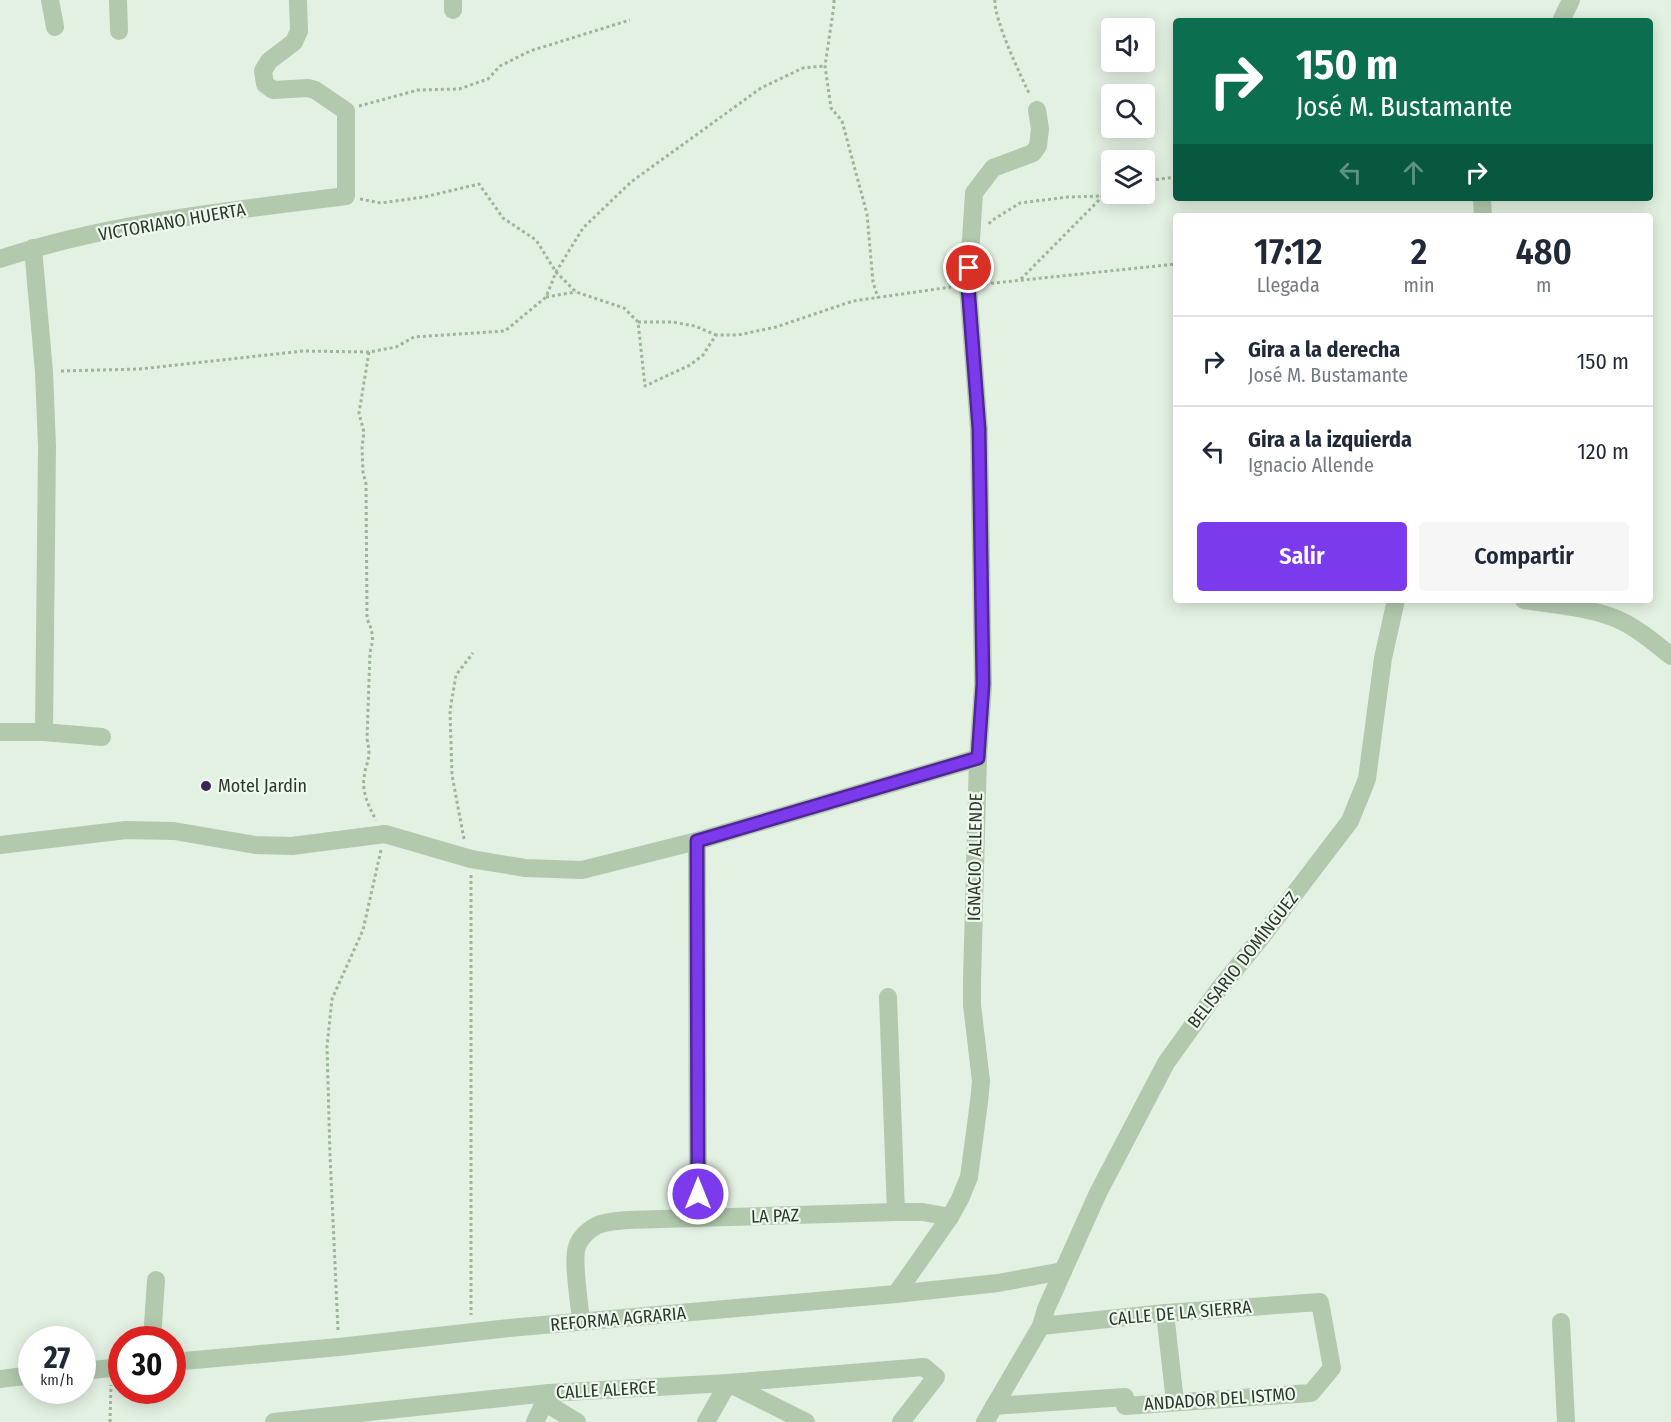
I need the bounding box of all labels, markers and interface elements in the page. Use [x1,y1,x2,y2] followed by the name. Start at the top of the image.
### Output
[1101,18,1155,204] map controls
[1101,18,1155,72] button: sound
[1296,40,1398,90] text: 150 m
[1197,42,1275,120] icon: right
[1101,84,1155,138] button: search
[1296,91,1512,123] text: José M. Bustamante
[1101,150,1155,204] button: layers
[1334,156,1367,189] icon: left
[1397,156,1430,189] icon: ahead
[1460,156,1493,189] icon: right
[97,198,248,246] street label: VICTORIANO HUERTA
[1254,230,1323,274] text: 17:12
[1411,230,1427,274] text: 2
[1516,230,1572,274] text: 480
[943,242,994,293] pin
[952,251,985,284] icon: arrive
[1257,273,1320,297] text: Llegada
[1404,273,1435,297] text: min
[1536,273,1551,297] text: m
[1248,336,1400,363] text: Gira a la derecha
[1197,345,1230,378] icon: right
[1577,348,1629,375] text: 150 m
[1248,363,1408,387] text: José M. Bustamante
[1248,426,1412,453] text: Gira a la izquierda
[1197,435,1230,468] icon: left
[1577,438,1629,465] text: 120 m
[1248,453,1374,477] text: Ignacio Allende
[1197,522,1407,591] button: Salir
[1419,522,1629,591] button: Compartir
[218,775,307,797] place label: Motel Jardin
[199,779,213,793] marker: Motel Jardin
[963,793,987,921] street label: IGNACIO ALLENDE
[1182,887,1303,1033] street label: BELISARIO DOMÍNGUEZ
[666,1162,730,1226] position arrow
[751,1204,799,1228] street label: LA PAZ
[1108,1296,1253,1330] street label: CALLE DE LA SIERRA
[549,1302,687,1336] street label: REFORMA AGRARIA
[108,1326,186,1404] speed limit sign: 30
[44,1340,70,1376] text: 27
[40,1371,74,1389] text: km/h
[555,1376,657,1404] street label: CALLE ALERCE
[1143,1383,1297,1415] street label: ANDADOR DEL ISTMO

